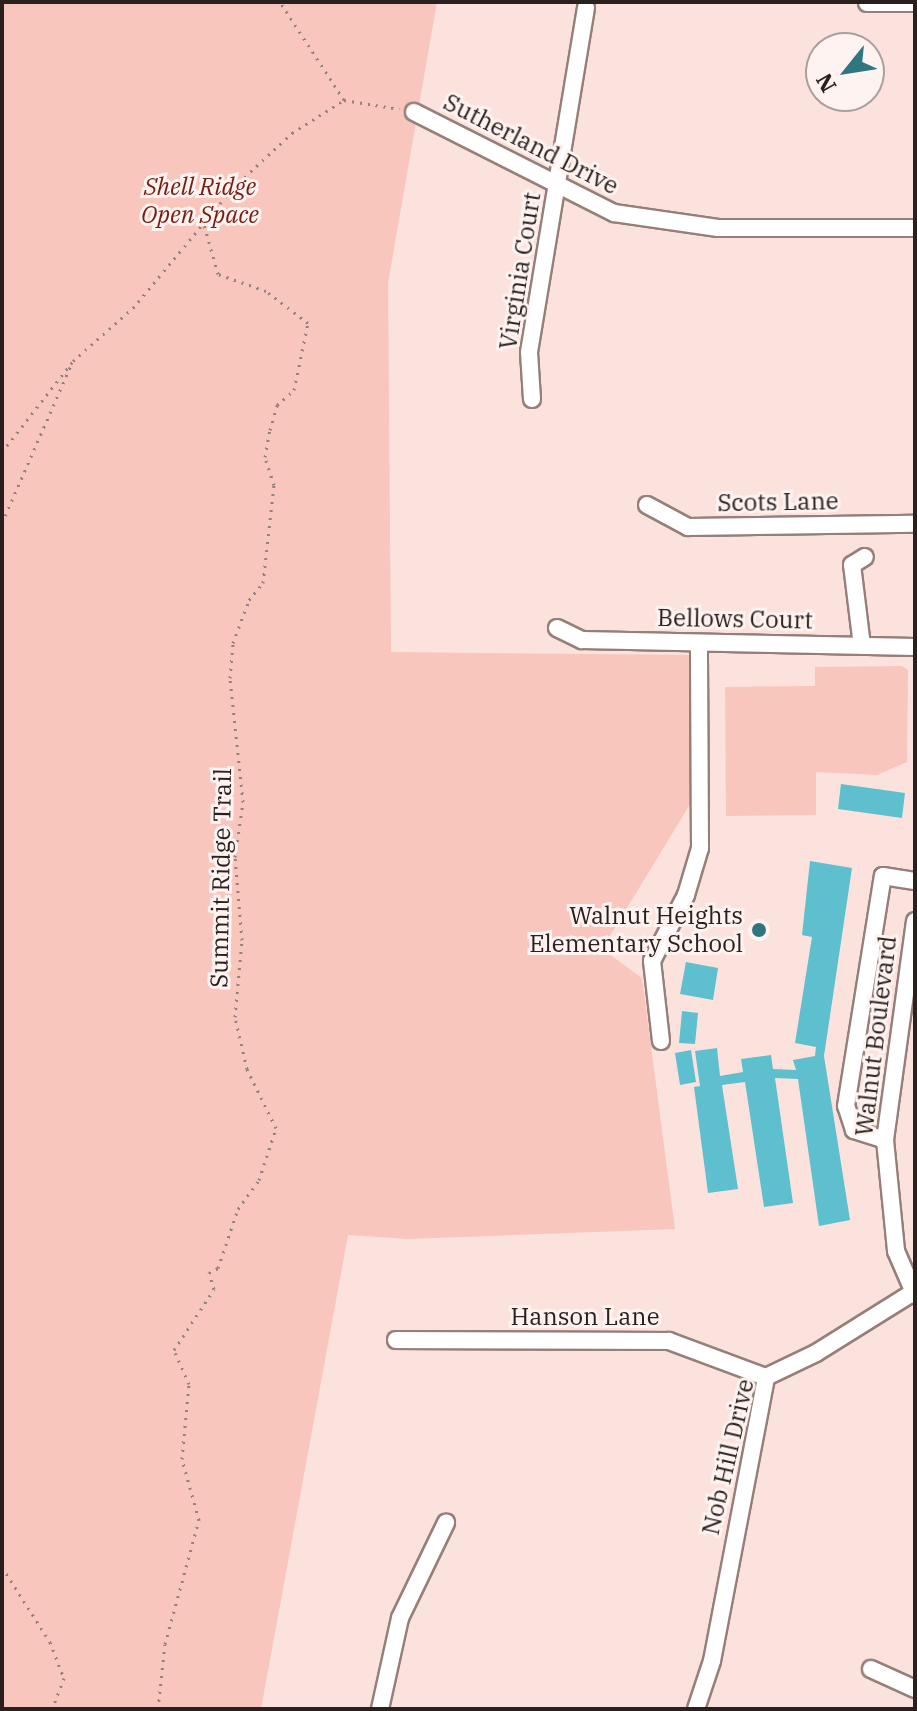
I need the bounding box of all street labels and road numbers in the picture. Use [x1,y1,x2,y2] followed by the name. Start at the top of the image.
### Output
[439,88,623,200] street label: Sutherland Drive
[493,190,547,352] street label: Virginia Court
[717,487,839,517] street label: Scots Lane
[657,603,813,635] street label: Bellows Court
[205,768,237,988] street label: Summit Ridge Trail
[849,934,903,1138] street label: Walnut Boulevard
[510,1303,660,1331] street label: Hanson Lane
[696,1376,760,1538] street label: Nob Hill Drive

